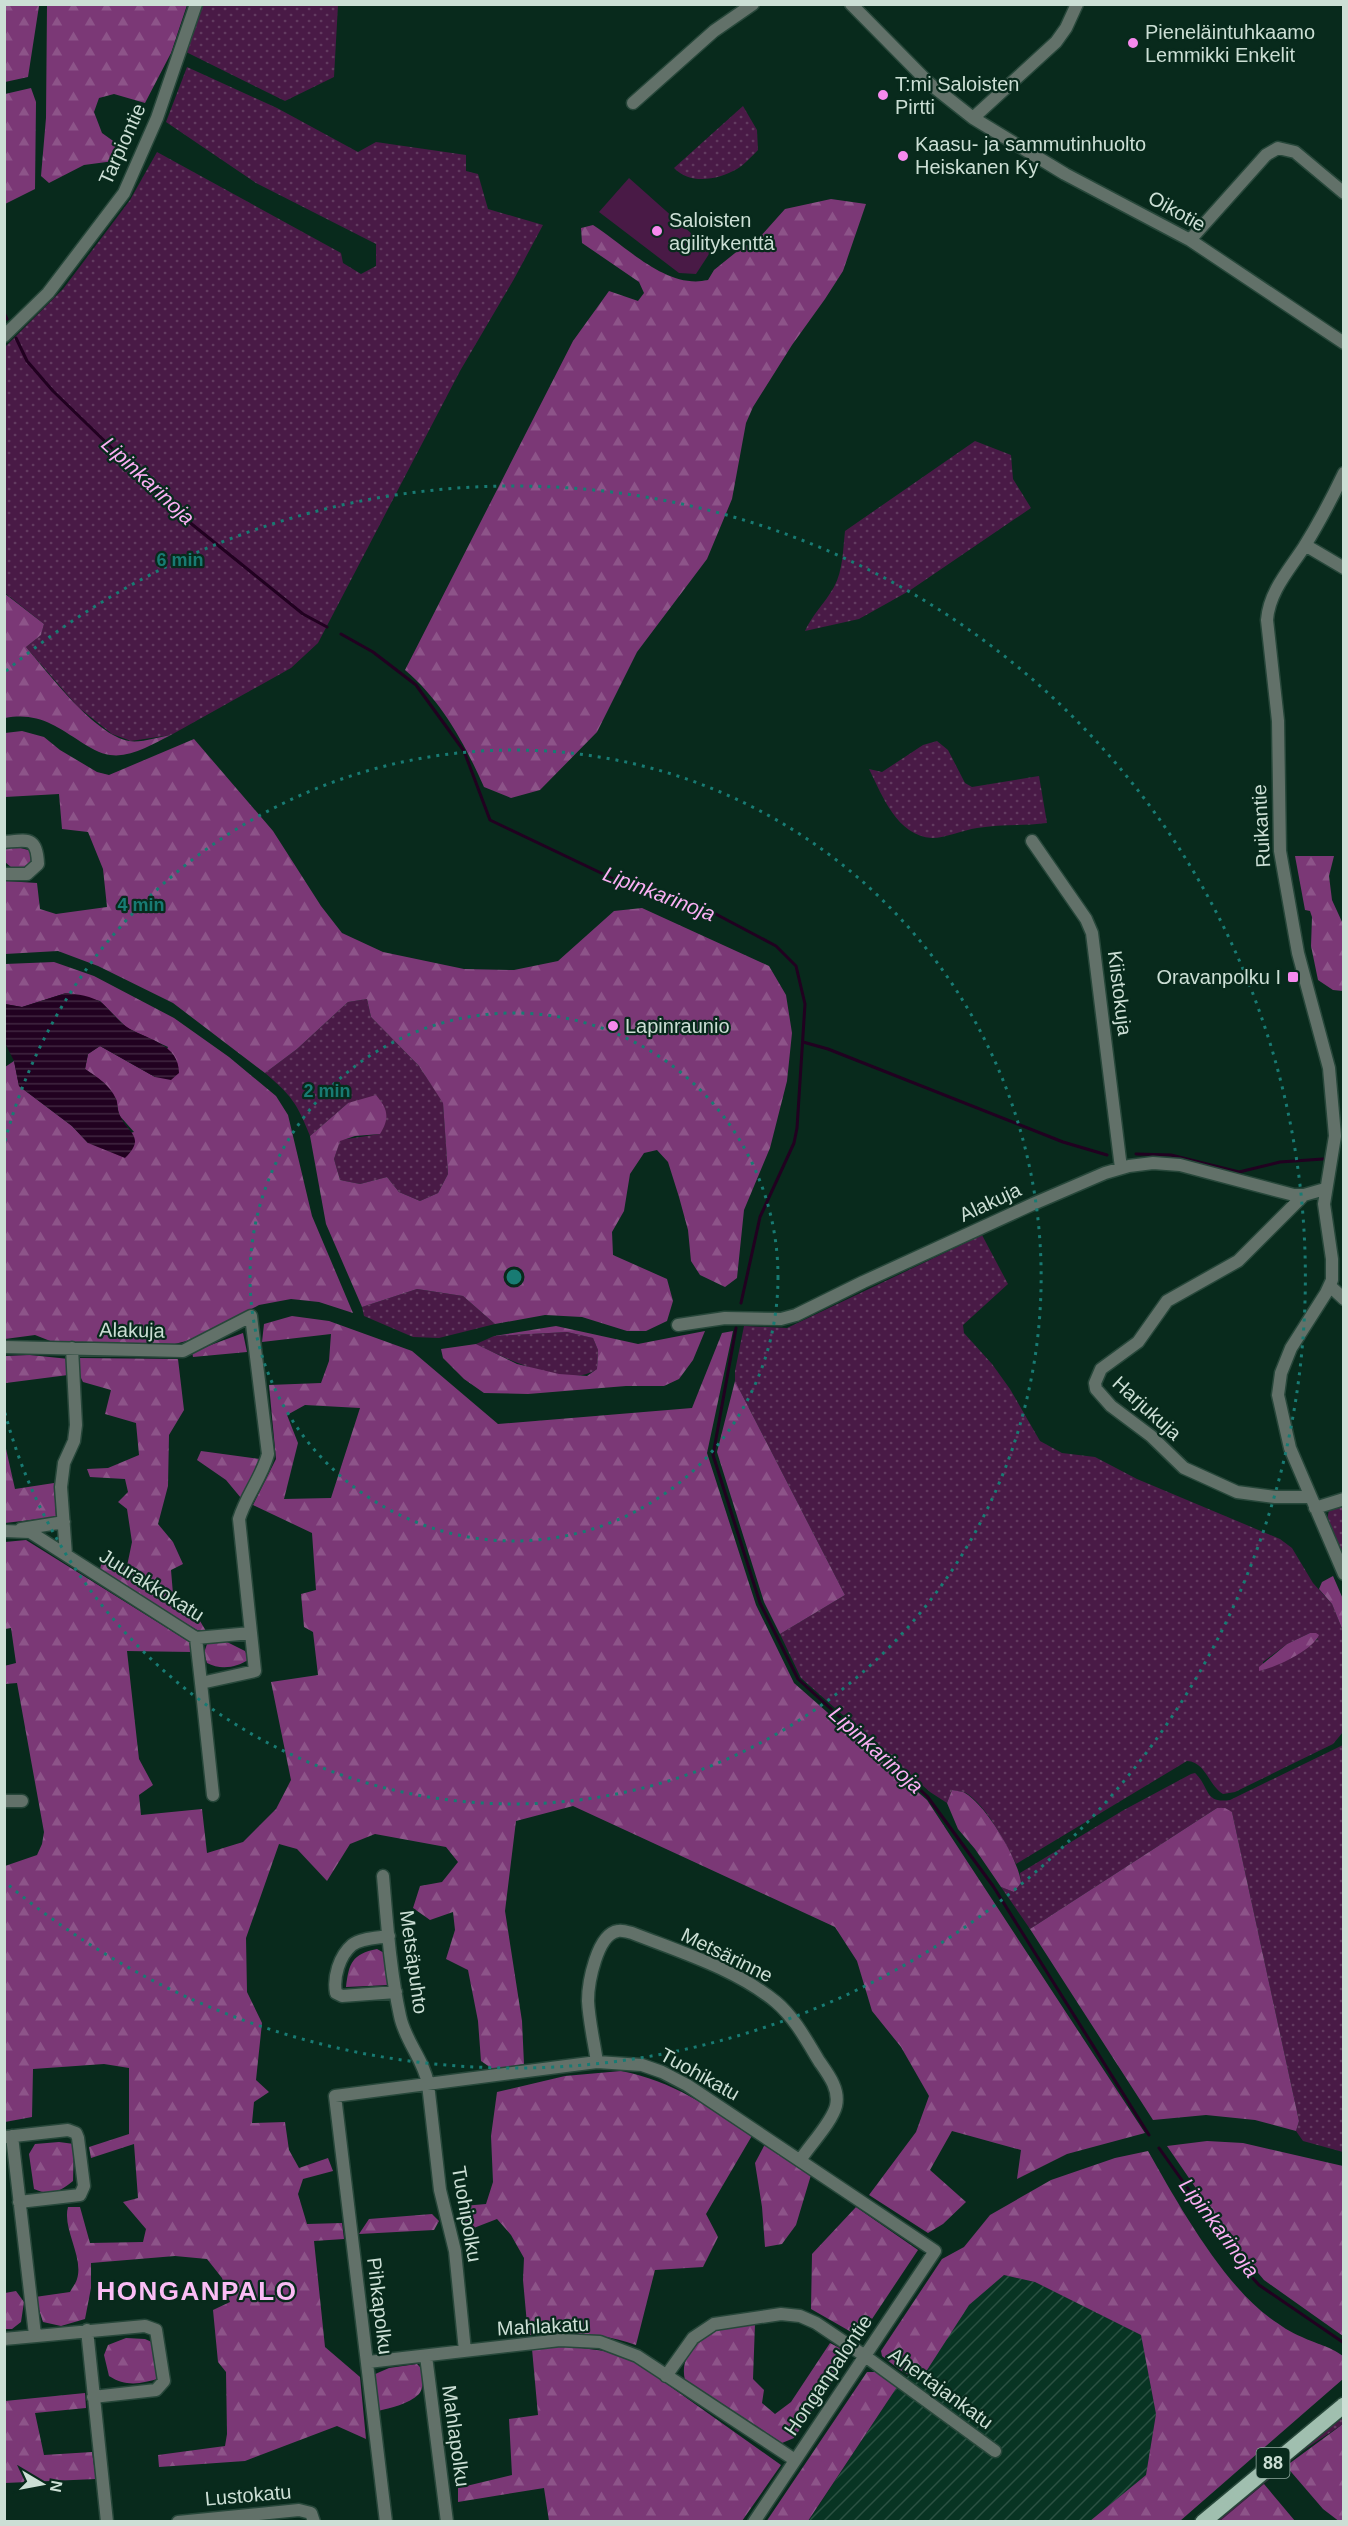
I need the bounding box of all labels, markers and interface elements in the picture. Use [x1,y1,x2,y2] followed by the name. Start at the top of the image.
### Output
[1145,21,1315,66] place label: Pieneläintuhkaamo Lemmikki Enkelit
[1126,36,1140,50] marker: Pieneläintuhkaamo Lemmikki Enkelit
[895,73,1020,118] place label: T:mi Saloisten Pirtti
[876,88,890,102] marker: T:mi Saloisten Pirtti
[94,100,150,188] street label: Tarpiontie
[915,133,1146,178] place label: Kaasu- ja sammutinhuolto Heiskanen Ky
[896,149,910,163] marker: Kaasu- ja sammutinhuolto Heiskanen Ky
[1144,186,1210,236] street label: Oikotie
[669,209,775,254] place label: Saloisten agilitykenttä
[650,224,664,238] marker: Saloisten agilitykenttä
[97,432,199,529] water label: Lipinkarinoja
[156,550,204,570] text: 6 min
[1248,784,1274,868] street label: Ruikantie
[600,862,718,925] water label: Lipinkarinoja
[117,895,165,915] text: 4 min
[1104,949,1136,1038] street label: Kiistokuja
[1156,966,1281,988] place label: Oravanpolku I
[1286,970,1300,984] marker: Oravanpolku I
[625,1015,730,1037] place label: Lapinraunio
[606,1019,620,1033] marker: Lapinraunio
[303,1081,351,1101] text: 2 min
[956,1178,1025,1226] street label: Alakuja
[504,1267,524,1287] centre of rings
[99,1318,166,1342] street label: Alakuja
[1108,1372,1186,1445] street label: Harjukuja
[96,1544,208,1626] street label: Juurakkokatu
[825,1702,928,1798] water label: Lipinkarinoja
[396,1909,432,2015] street label: Metsäpuhto
[678,1923,776,1987] street label: Metsärinne
[657,2043,743,2105] street label: Tuohikatu
[448,2164,486,2264] street label: Tuohipolku
[1175,2174,1264,2282] water label: Lipinkarinoja
[363,2256,397,2356] street label: Pihkapolku
[97,2276,297,2306] district label: HONGANPALO
[780,2311,876,2439] street label: Honganpalontie
[496,2313,590,2339] street label: Mahlakatu
[885,2343,997,2433] street label: Ahertajankatu
[438,2384,474,2488] street label: Mahlapolku
[1256,2448,1290,2478] road number: 88
[12,2454,72,2514] north arrow
[47,2479,66,2494] text: N
[204,2480,292,2510] street label: Lustokatu

